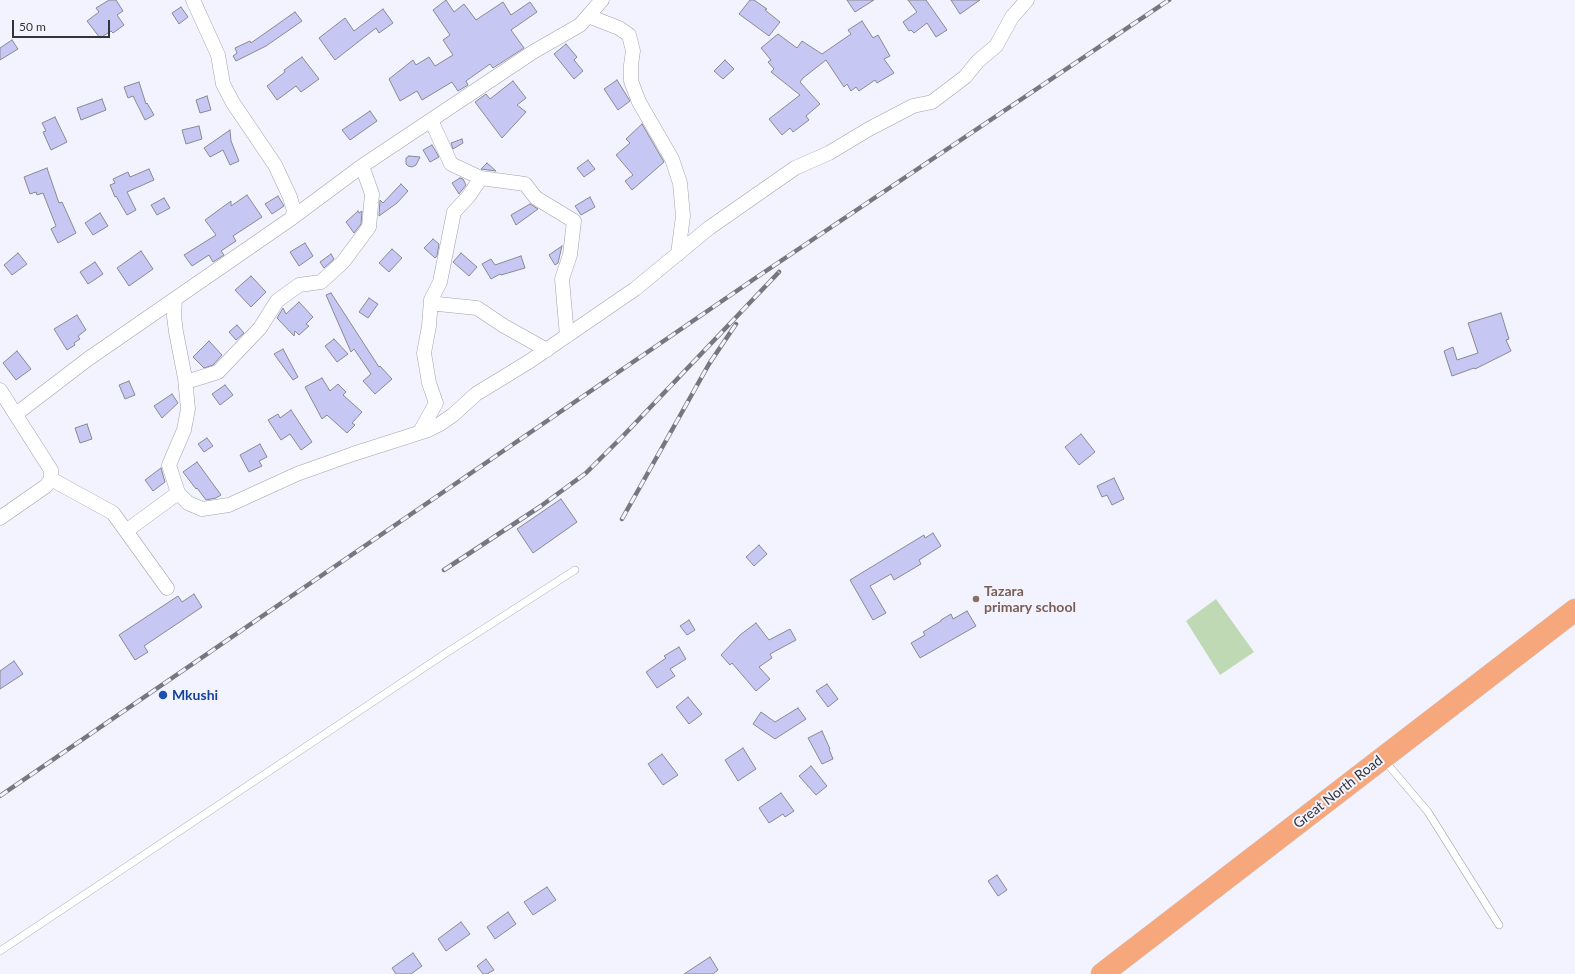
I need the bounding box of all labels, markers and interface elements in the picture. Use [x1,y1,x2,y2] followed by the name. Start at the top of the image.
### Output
[14,12,112,38] scale bar
[19,19,46,34] text: 50 m
[984,583,1076,616] place label: Tazara primary school
[971,594,981,604] marker: Tazara primary school
[172,687,218,703] place label: Mkushi
[157,689,169,701] marker: Mkushi
[1290,752,1386,832] street label: Great North Road

